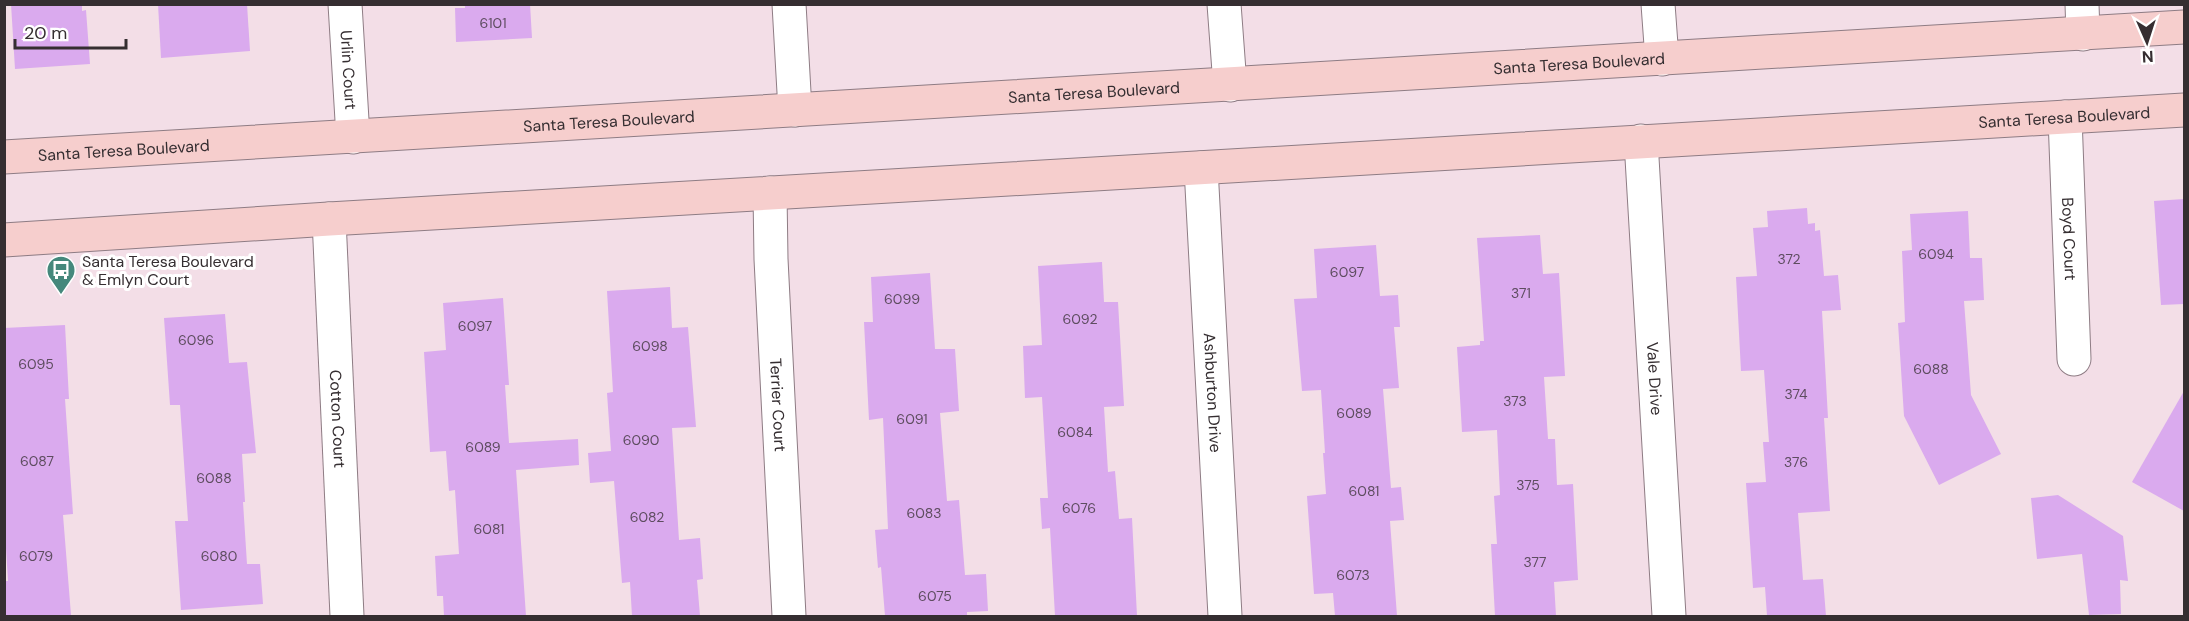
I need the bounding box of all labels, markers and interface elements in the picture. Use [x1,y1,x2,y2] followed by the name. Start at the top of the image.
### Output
[15,12,126,50] scale bar
[2117,12,2177,72] north arrow
[479,14,507,32] house number: 6101
[24,21,67,45] text: 20 m
[336,30,362,110] street label: Urlin Court
[2141,46,2154,67] text: N
[1493,47,1666,79] street label: Santa Teresa Boulevard
[1008,76,1181,108] street label: Santa Teresa Boulevard
[1978,102,2151,133] street label: Santa Teresa Boulevard
[522,105,695,137] street label: Santa Teresa Boulevard
[37,134,210,165] street label: Santa Teresa Boulevard
[2057,197,2082,281] street label: Boyd Court
[1918,245,1954,263] house number: 6094
[1777,250,1801,268] house number: 372
[82,251,254,290] place label: Santa Teresa Boulevard & Emlyn Court
[45,254,77,296] bus stop icon: Santa Teresa Boulevard & Emlyn Court
[1330,263,1364,281] house number: 6097
[1511,284,1531,302] house number: 371
[884,290,920,308] house number: 6099
[1063,310,1098,328] house number: 6092
[458,317,492,335] house number: 6097
[178,331,214,349] house number: 6096
[1199,332,1227,453] street label: Ashburton Drive
[632,337,668,355] house number: 6098
[1642,341,1668,416] street label: Vale Drive
[18,355,54,373] house number: 6095
[765,357,791,452] street label: Terrier Court
[1913,360,1949,378] house number: 6088
[325,369,351,468] street label: Cotton Court
[1784,385,1808,403] house number: 374
[1503,392,1527,410] house number: 373
[1336,404,1372,422] house number: 6089
[896,410,928,428] house number: 6091
[1057,423,1093,441] house number: 6084
[623,431,659,449] house number: 6090
[465,438,501,456] house number: 6089
[20,452,54,470] house number: 6087
[1784,453,1808,471] house number: 376
[196,469,232,487] house number: 6088
[1516,476,1540,494] house number: 375
[1349,482,1379,500] house number: 6081
[1062,499,1096,517] house number: 6076
[906,504,942,522] house number: 6083
[630,508,664,526] house number: 6082
[474,520,504,538] house number: 6081
[19,547,53,565] house number: 6079
[201,547,237,565] house number: 6080
[1524,553,1547,571] house number: 377
[1336,566,1370,584] house number: 6073
[918,587,952,605] house number: 6075

